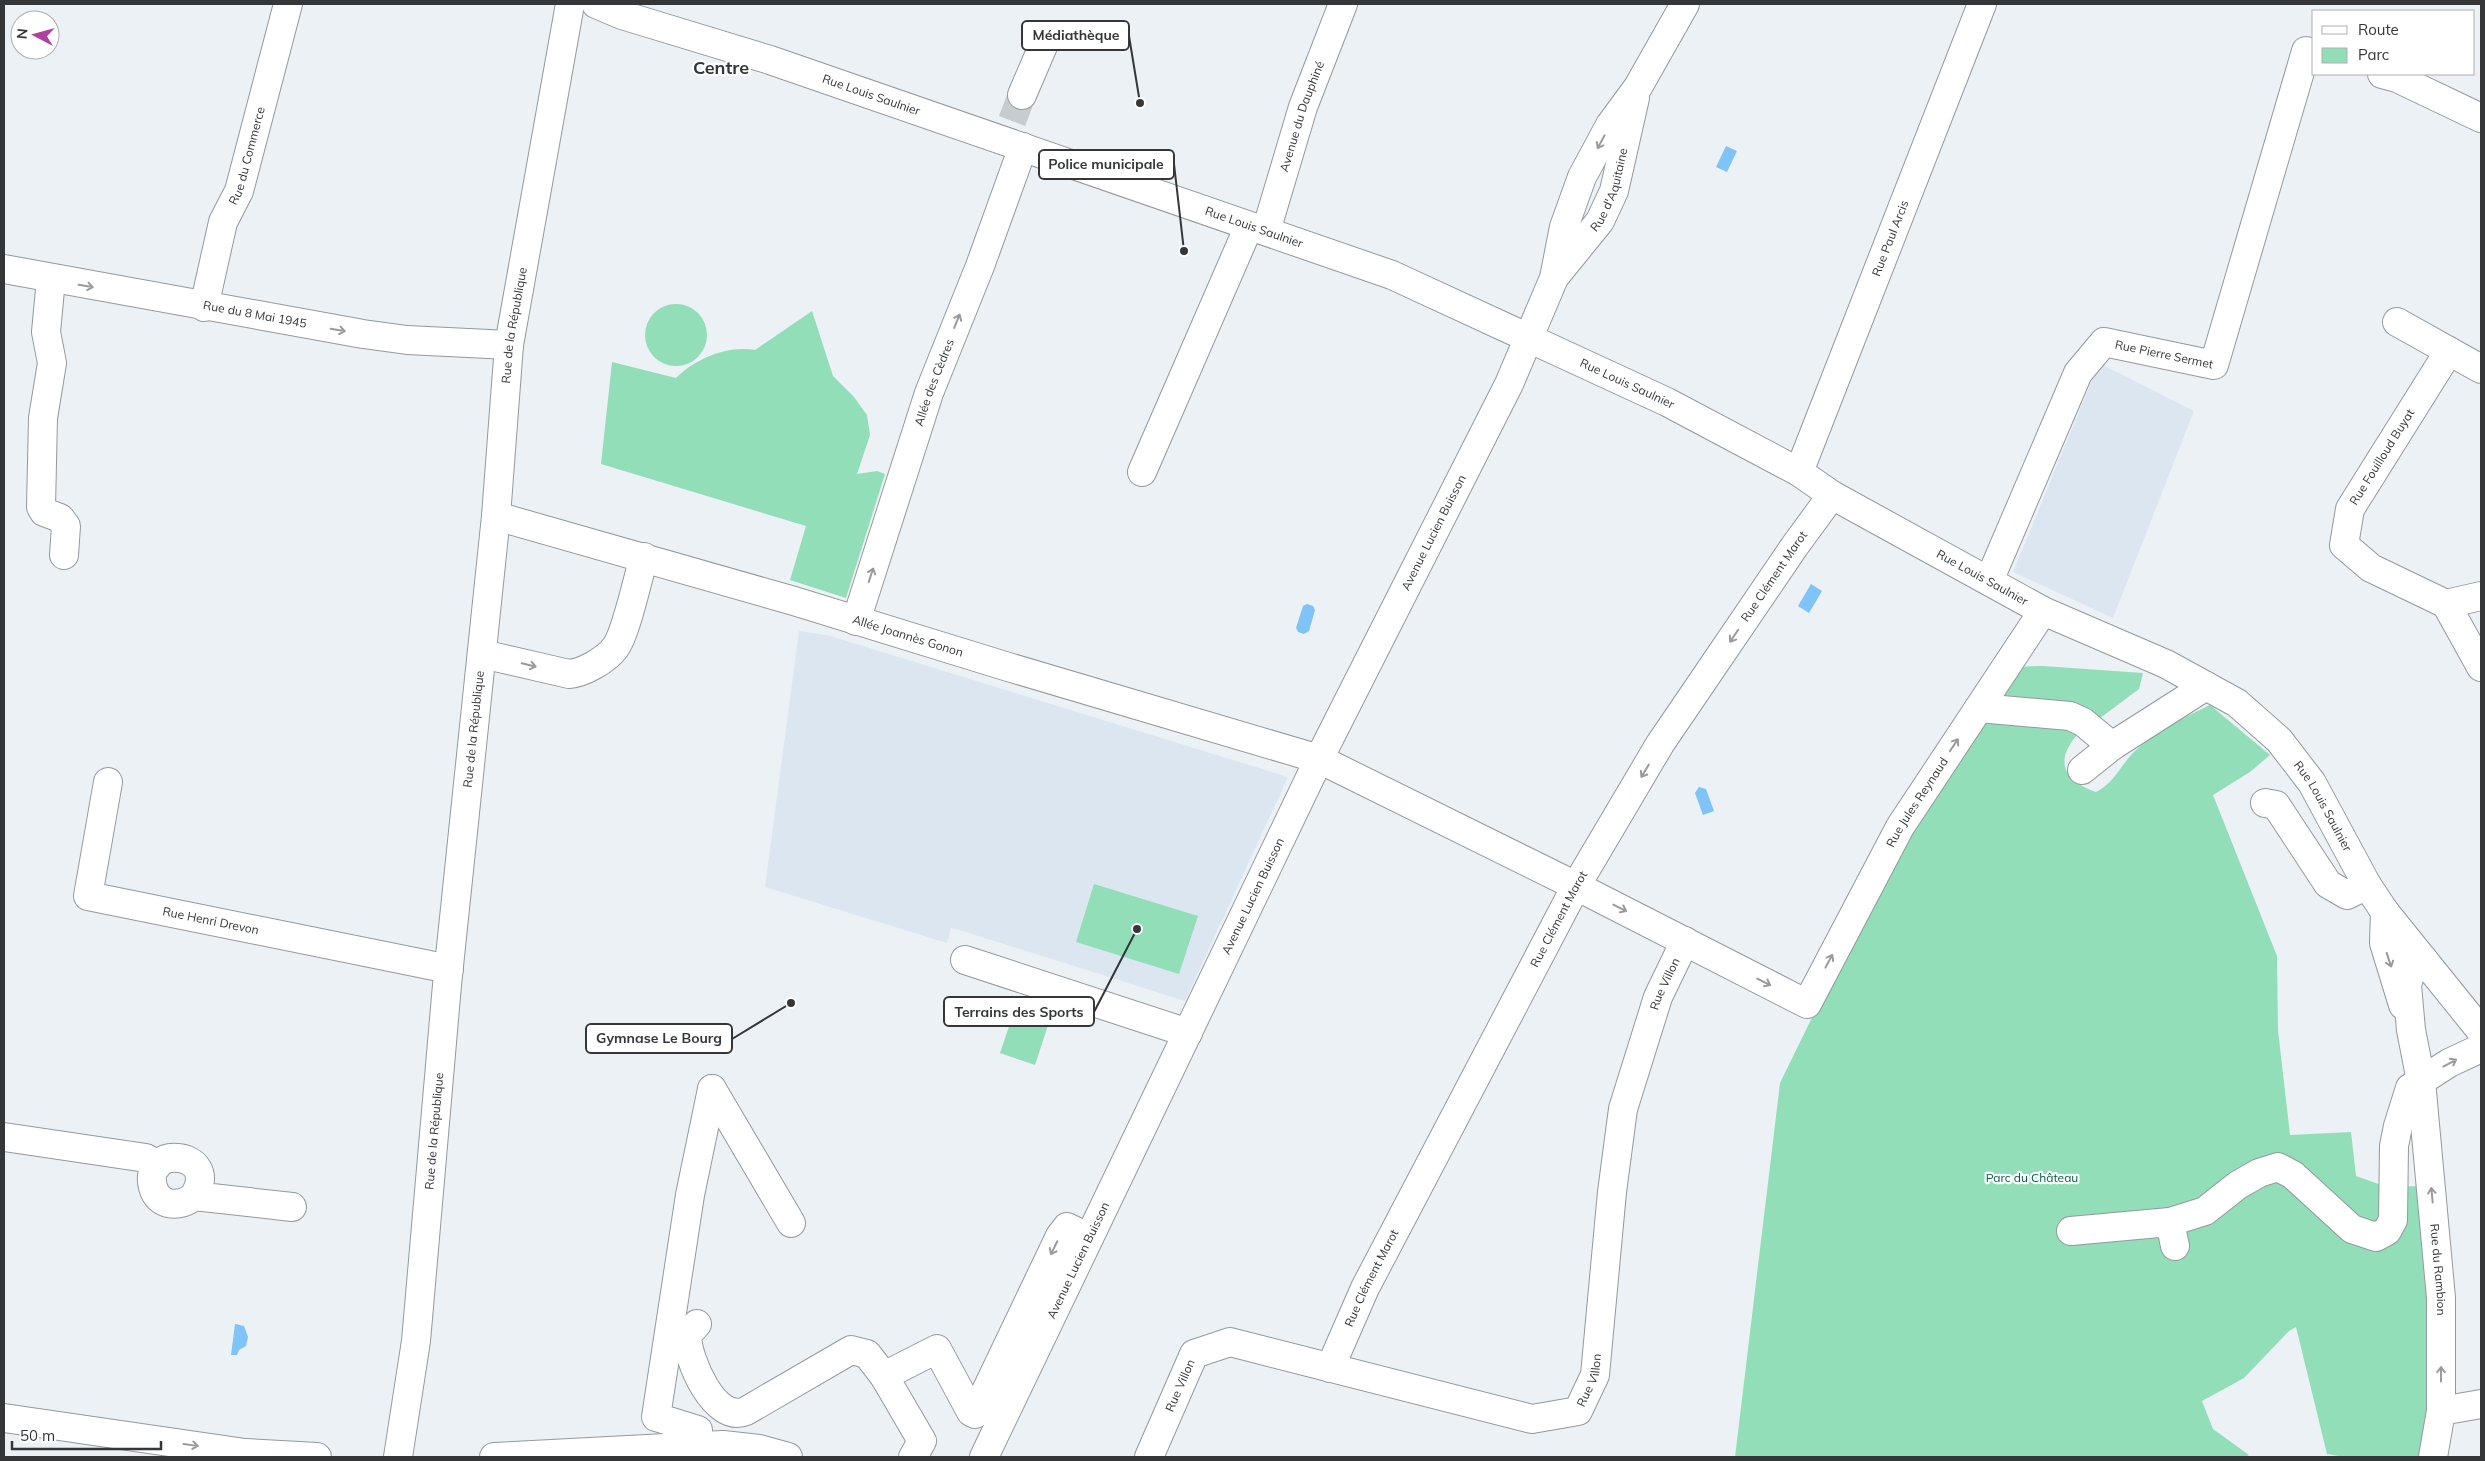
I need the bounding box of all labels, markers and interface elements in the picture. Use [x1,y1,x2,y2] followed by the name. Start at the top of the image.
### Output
[10,10,60,60] north arrow
[2312,10,2475,75] legend
[2358,20,2399,39] text: Route
[1022,21,1129,50] callout: Médiathèque
[1033,26,1120,44] text: Médiathèque
[13,27,32,40] text: N
[2358,45,2389,64] text: Parc
[693,56,749,79] district label: Centre
[1276,59,1327,174] street label: Avenue du Dauphiné
[821,71,923,119] street label: Rue Louis Saulnier
[225,105,268,207] street label: Rue du Commerce
[1596,134,1605,149] one-way arrow
[1587,146,1630,234] street label: Rue d'Aquitaine
[1039,150,1174,179] callout: Police municipale
[1048,155,1164,173] text: Police municipale
[1868,198,1912,278] street label: Rue Paul Arcis
[1203,203,1306,251] street label: Rue Louis Saulnier
[498,266,530,384] street label: Rue de la République
[77,281,93,291] one-way arrow
[202,297,308,331] street label: Rue du 8 Mai 1945
[953,314,963,329] one-way arrow
[329,325,345,335] one-way arrow
[2114,336,2215,372] street label: Rue Pierre Sermet
[911,337,957,428] street label: Allée des Cèdres
[1578,355,1678,412] street label: Rue Louis Saulnier
[2346,406,2417,508] street label: Rue Fouilloud Buyat
[1398,472,1469,593] street label: Avenue Lucien Buisson
[1737,528,1810,624] street label: Rue Clément Marot
[1934,546,2032,609] street label: Rue Louis Saulnier
[867,567,877,583] one-way arrow
[851,611,965,660] street label: Allée Joannès Gonon
[1729,628,1739,642] one-way arrow
[521,661,537,670] one-way arrow
[460,670,487,788] street label: Rue de la République
[1949,738,1960,752] one-way arrow
[1883,754,1951,850] street label: Rue Jules Reynaud
[2291,758,2356,854] street label: Rue Louis Saulnier
[1639,764,1649,778] one-way arrow
[1218,835,1287,957] street label: Avenue Lucien Buisson
[1527,868,1590,970] street label: Rue Clément Marot
[161,903,260,937] street label: Rue Henri Drevon
[1612,903,1627,913] one-way arrow
[2385,951,2394,967] one-way arrow
[1825,954,1834,969] one-way arrow
[1646,955,1683,1012] street label: Rue Villon
[1756,978,1771,987] one-way arrow
[944,997,1094,1026] callout: Terrains des Sports
[954,1003,1084,1021] text: Terrains des Sports
[586,1024,732,1053] callout: Gymnase Le Bourg
[596,1029,722,1047] text: Gymnase Le Bourg
[2443,1058,2458,1068] one-way arrow
[421,1072,446,1190] street label: Rue de la République
[1986,1170,2078,1185] park label: Parc du Château
[2427,1187,2436,1203] one-way arrow
[1043,1199,1112,1321] street label: Avenue Lucien Buisson
[2427,1223,2449,1315] street label: Rue du Rambion
[1341,1227,1401,1329] street label: Rue Clément Marot
[1049,1240,1059,1255] one-way arrow
[1573,1353,1604,1409] street label: Rue Villon
[1162,1357,1198,1414] street label: Rue Villon
[2436,1366,2446,1382] one-way arrow
[12,1418,161,1450] scale bar
[20,1426,55,1445] text: 50 m
[182,1440,198,1450] one-way arrow

